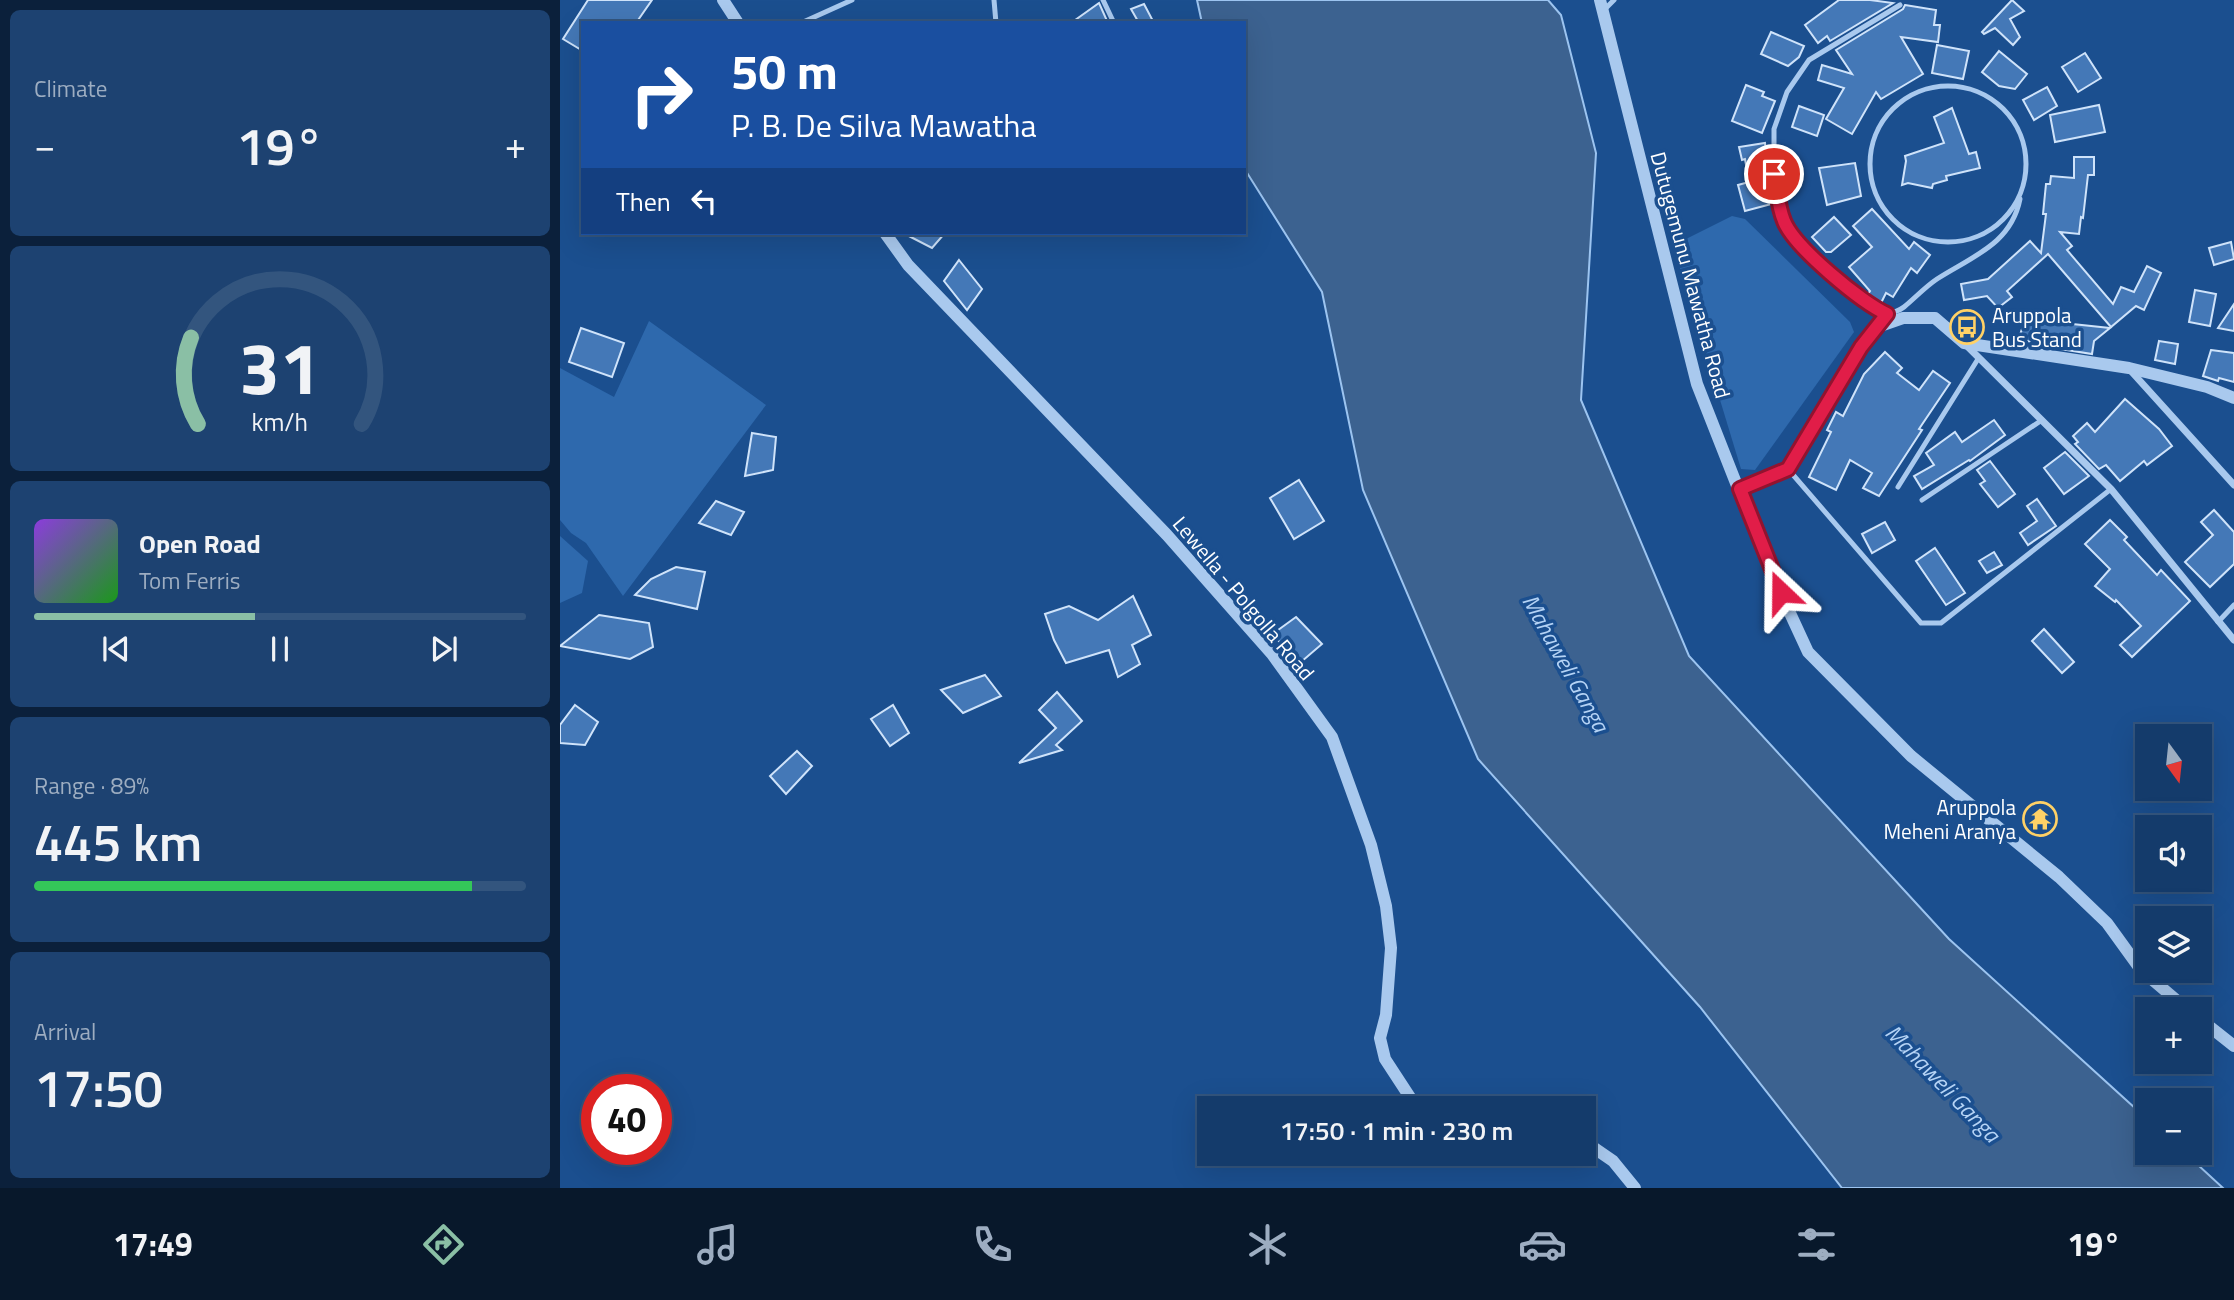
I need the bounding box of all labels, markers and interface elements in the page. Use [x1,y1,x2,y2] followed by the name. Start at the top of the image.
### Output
[731,33,838,108] text: 50 m
[616,49,707,140] icon: right
[34,71,107,106] text: Climate
[731,101,1036,149] text: P. B. De Silva Mawatha
[236,106,324,185] text: 19°
[34,116,55,174] text: −
[505,116,526,174] text: +
[1744,144,1804,204] pin
[1643,148,1739,402] street label: Dutugemunu Mawatha Road
[1755,155,1793,193] icon: arrive
[616,182,671,221] text: Then
[685,182,723,220] icon: left
[1992,299,2082,355] place label: Aruppola Bus Stand
[1948,308,1986,346] bus stop icon: Aruppola Bus Stand
[239,313,321,423] text: 31
[252,403,308,441] text: km/h
[1165,509,1323,687] street label: Lewella - Polgolla Road
[139,524,261,563] text: Open Road
[1744,555,1818,629] position arrow
[139,563,240,598] text: Tom Ferris
[1514,588,1619,740] water label: Mahaweli Ganga
[97,630,135,668] icon: previous
[261,630,299,668] icon: pause
[425,630,463,668] icon: next
[2135,724,2212,802] north arrow
[2135,724,2212,1165] map controls
[34,768,149,803] text: Range · 89%
[1884,791,2016,847] place label: Aruppola Meheni Aranya
[2021,800,2059,838] temple icon: Aruppola Meheni Aranya
[34,802,202,881] text: 445 km
[2135,815,2212,892] button: sound
[2135,906,2212,983] button: layers
[2135,997,2212,1074] button: +
[34,1014,96,1049] text: Arrival
[1877,1016,2010,1151] water label: Mahaweli Ganga
[34,1048,163,1127] text: 17:50
[581,1074,672,1165] speed limit sign: 40
[2135,1088,2212,1165] button: −
[1280,1111,1513,1150] text: 17:50 · 1 min · 230 m
[113,1220,193,1268] text: 17:49
[419,1220,468,1269] icon: directions
[693,1220,742,1269] icon: music
[968,1220,1017,1269] icon: phone
[1243,1220,1292,1269] icon: climate
[1518,1220,1567,1269] icon: car
[1792,1220,1841,1269] icon: filters
[2067,1220,2121,1268] text: 19°

